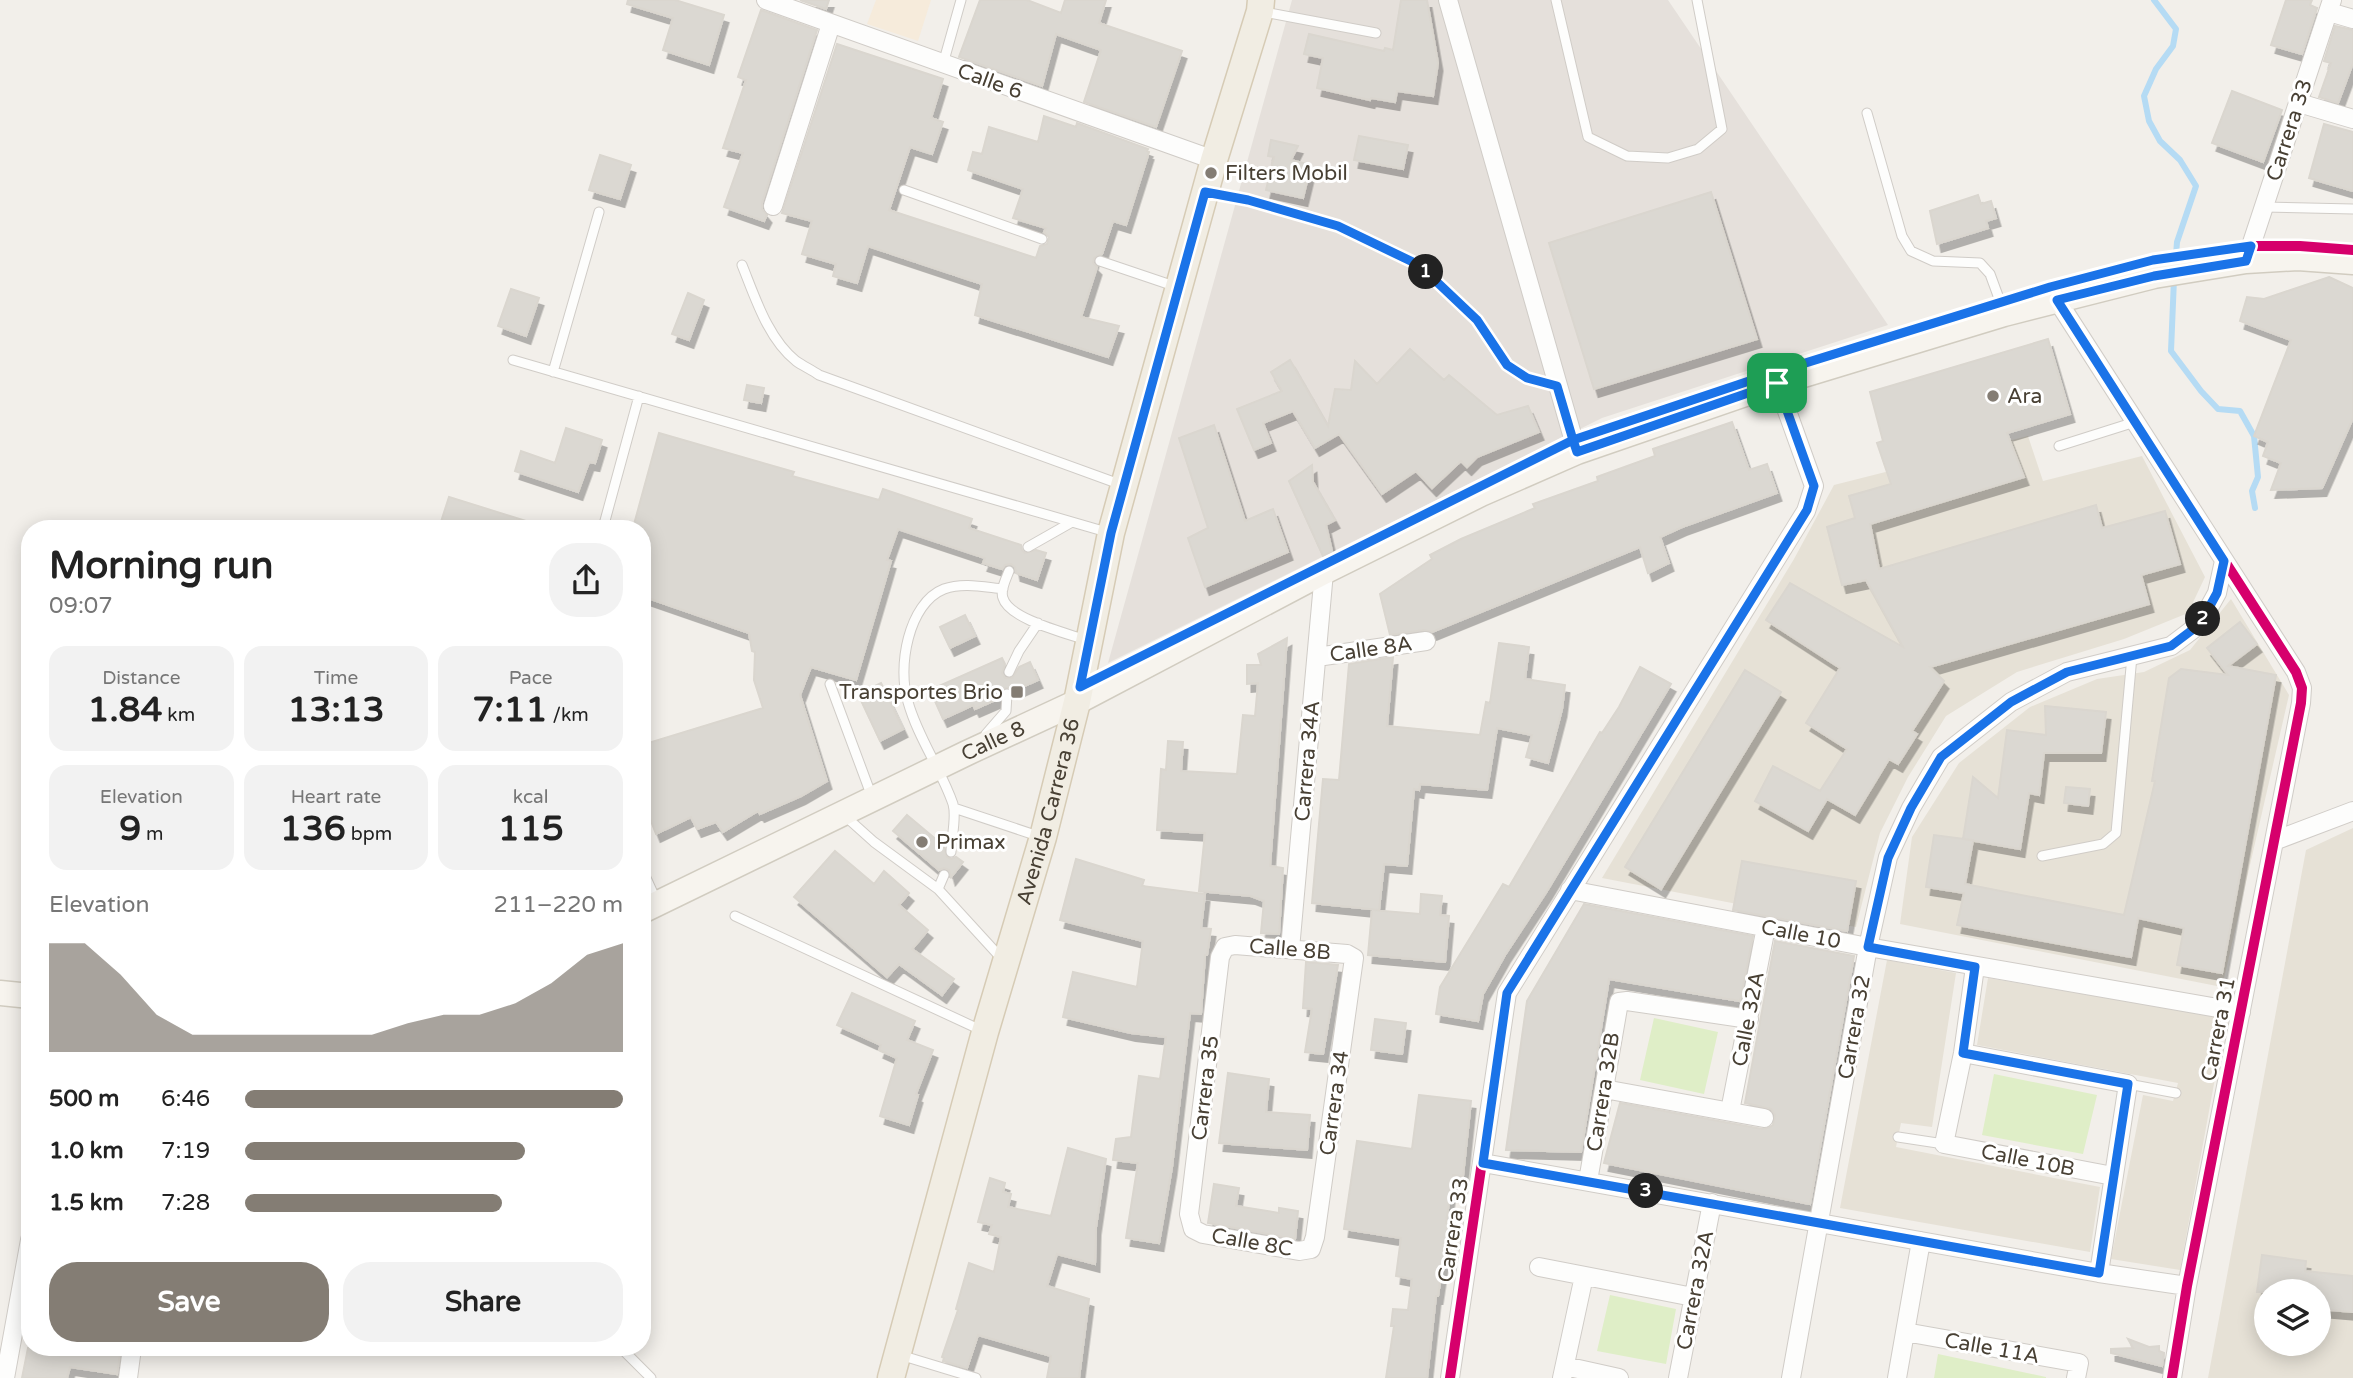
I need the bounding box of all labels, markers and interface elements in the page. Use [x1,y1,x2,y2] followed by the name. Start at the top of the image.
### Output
[954,58,1026,105] street label: Calle 6
[2261,76,2318,184] street label: Carrera 33
[1225,161,1348,186] place label: Filters Mobil
[1203,165,1219,181] marker: Filters Mobil
[1408,254,1444,290] pin: 1
[1420,260,1431,282] text: 1
[1747,353,1807,413] pin
[1758,364,1796,402] icon: arrive
[2007,384,2042,409] place label: Ara
[1985,388,2001,404] marker: Ara
[49,543,273,589] text: Morning run
[549,543,623,617] button: share
[49,592,113,620] text: 09:07
[2186,602,2220,636] pin: 2
[2197,607,2208,629] text: 2
[1328,631,1414,668] street label: Calle 8A
[102,667,180,689] text: Distance
[314,667,358,689] text: Time
[509,667,553,689] text: Pace
[839,680,1003,705] place label: Transportes Brio
[1009,684,1025,700] marker: Transportes Brio
[88,689,162,731] text: 1.84
[287,689,385,731] text: 13:13
[473,689,548,731] text: 7:11
[1290,699,1325,823] street label: Carrera 34A
[162,704,195,726] text: km
[548,704,589,726] text: /km
[957,716,1029,767] street label: Calle 8
[1012,716,1085,908] street label: Avenida Carrera 36
[100,786,183,808] text: Elevation
[291,786,381,808] text: Heart rate
[513,786,549,808] text: kcal
[119,808,141,850] text: 9
[280,808,346,850] text: 136
[498,808,564,850] text: 115
[141,823,164,845] text: m
[346,823,392,845] text: bpm
[936,830,1006,855] place label: Primax
[914,834,930,850] marker: Primax
[49,891,150,919] text: Elevation
[494,891,623,919] text: 211–220 m
[1759,915,1843,954] street label: Calle 10
[1248,933,1332,966] street label: Calle 8B
[1727,969,1770,1069] street label: Calle 32A
[1833,973,1876,1081] street label: Carrera 32
[2196,975,2241,1083] street label: Carrera 31
[1582,1031,1625,1153] street label: Carrera 32B
[1187,1034,1224,1142] street label: Carrera 35
[1315,1049,1354,1157] street label: Carrera 34
[49,1085,119,1113] text: 500 m
[161,1085,210,1113] text: 6:46
[49,1137,124,1165] text: 1.0 km
[161,1137,210,1165] text: 7:19
[1979,1139,2077,1182] street label: Calle 10B
[1628,1174,1664,1208] pin: 3
[1433,1176,1474,1284] street label: Carrera 33
[1640,1179,1651,1201] text: 3
[49,1189,124,1217] text: 1.5 km
[161,1189,210,1217] text: 7:28
[1209,1223,1294,1262] street label: Calle 8C
[1672,1228,1719,1352] street label: Carrera 32A
[49,1262,329,1342] button: Save
[343,1262,623,1342] button: Share
[2254,1279,2331,1356] map controls
[2254,1279,2331,1356] button: layers
[1942,1328,2041,1369] street label: Calle 11A

